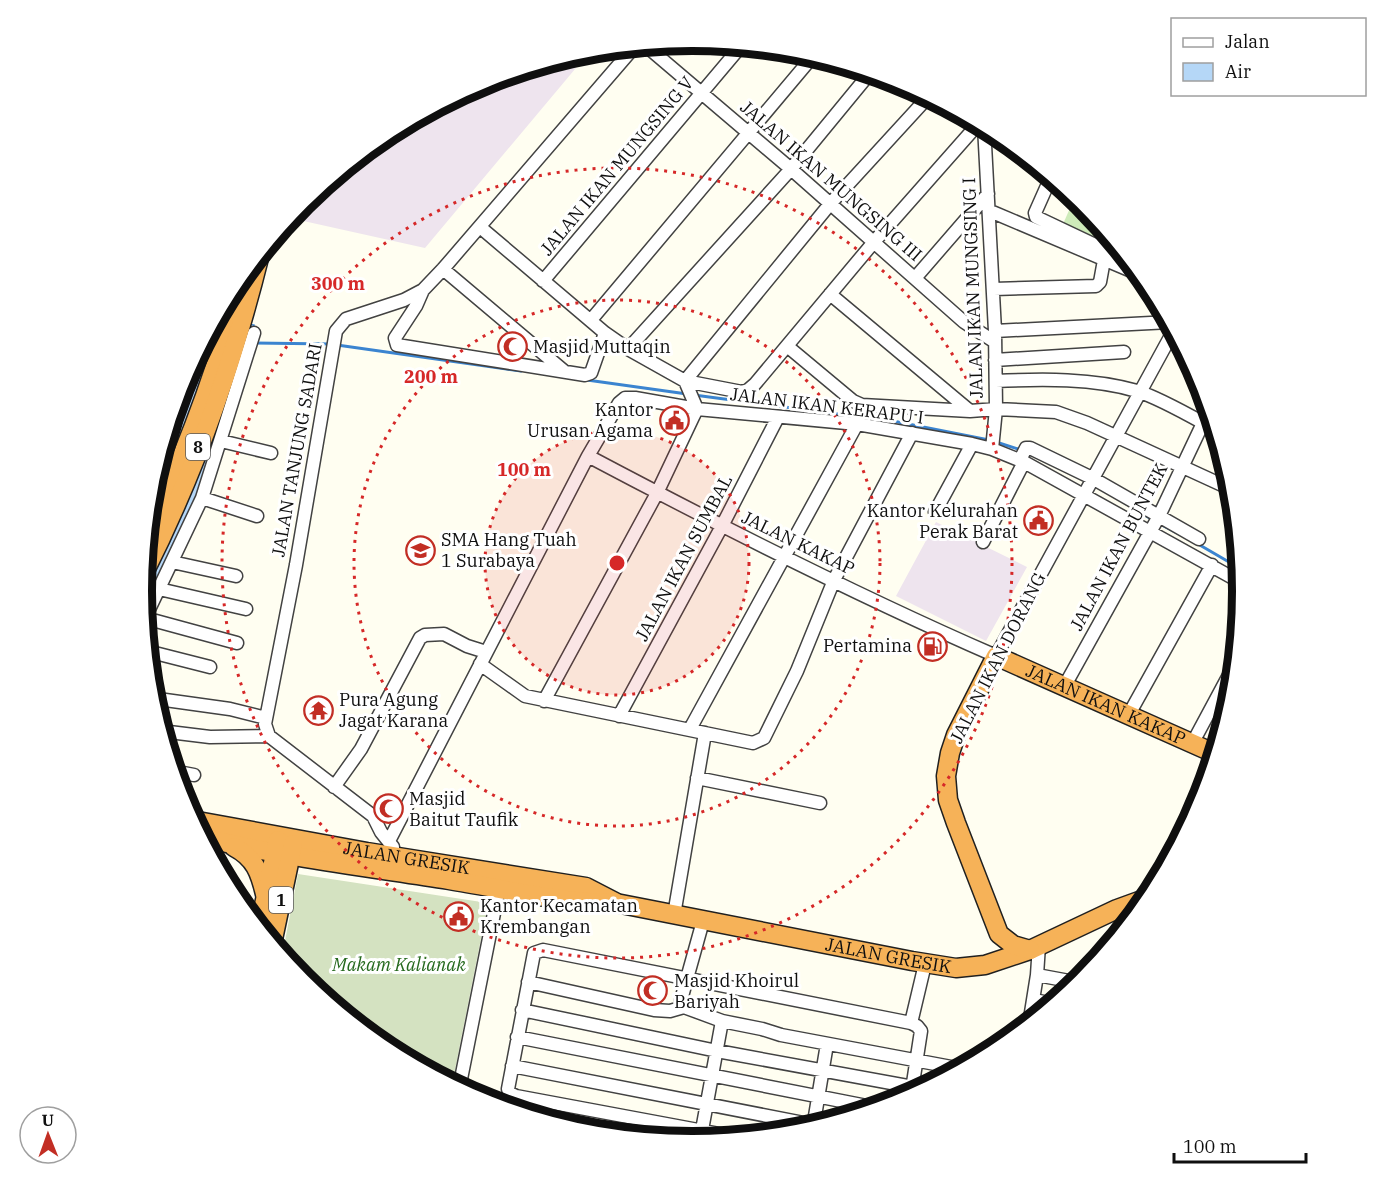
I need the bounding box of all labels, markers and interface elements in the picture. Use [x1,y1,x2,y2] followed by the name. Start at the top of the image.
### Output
[1171,18,1366,96] legend
[1225,30,1270,53] text: Jalan
[1225,60,1251,83] text: Air
[535,71,698,260] street label: JALAN IKAN MUNGSING V
[736,95,927,266] street label: JALAN IKAN MUNGSING III
[957,177,988,399] street label: JALAN IKAN MUNGSING I
[311,272,366,295] text: 300 m
[496,331,528,363] mosque icon: Masjid Muttaqin
[533,335,671,358] place label: Masjid Muttaqin
[266,341,327,559] street label: JALAN TANJUNG SADARI
[404,365,459,388] text: 200 m
[729,382,925,429] street label: JALAN IKAN KERAPU I
[527,398,653,442] place label: Kantor Urusan Agama
[658,404,690,436] public building icon: Kantor Urusan Agama
[186,434,210,460] road number: 8
[497,458,552,481] text: 100 m
[1065,459,1173,634] street label: JALAN IKAN BUNTEK
[630,471,737,645] street label: JALAN IKAN SUMBAL
[867,499,1018,543] place label: Kantor Kelurahan Perak Barat
[738,505,859,580] street label: JALAN KAKAP
[1023,505,1055,537] public building icon: Kantor Kelurahan Perak Barat
[441,528,577,572] place label: SMA Hang Tuah 1 Surabaya
[404,534,436,566] school or university icon: SMA Hang Tuah 1 Surabaya
[607,553,627,573] centre of rings
[945,569,1051,747] street label: JALAN IKAN DORANG
[917,630,949,662] fuel station icon: Pertamina
[823,634,912,657] place label: Pertamina
[1022,659,1189,750] street label: JALAN IKAN KAKAP
[339,688,448,732] place label: Pura Agung Jagat Karana
[302,694,334,726] temple icon: Pura Agung Jagat Karana
[409,787,519,831] place label: Masjid Baitut Taufik
[372,793,404,825] mosque icon: Masjid Baitut Taufik
[342,836,472,879] street label: JALAN GRESIK
[269,887,293,913] road number: 1
[480,894,638,938] place label: Kantor Kecamatan Krembangan
[443,900,475,932] public building icon: Kantor Kecamatan Krembangan
[823,932,953,978] street label: JALAN GRESIK
[331,953,466,976] park label: Makam Kalianak
[674,969,799,1013] place label: Masjid Khoirul Bariyah
[637,975,669,1007] mosque icon: Masjid Khoirul Bariyah
[18,1105,78,1165] north arrow
[41,1110,54,1130] text: U
[1174,1126,1306,1164] scale bar
[1183,1135,1237,1158] text: 100 m

